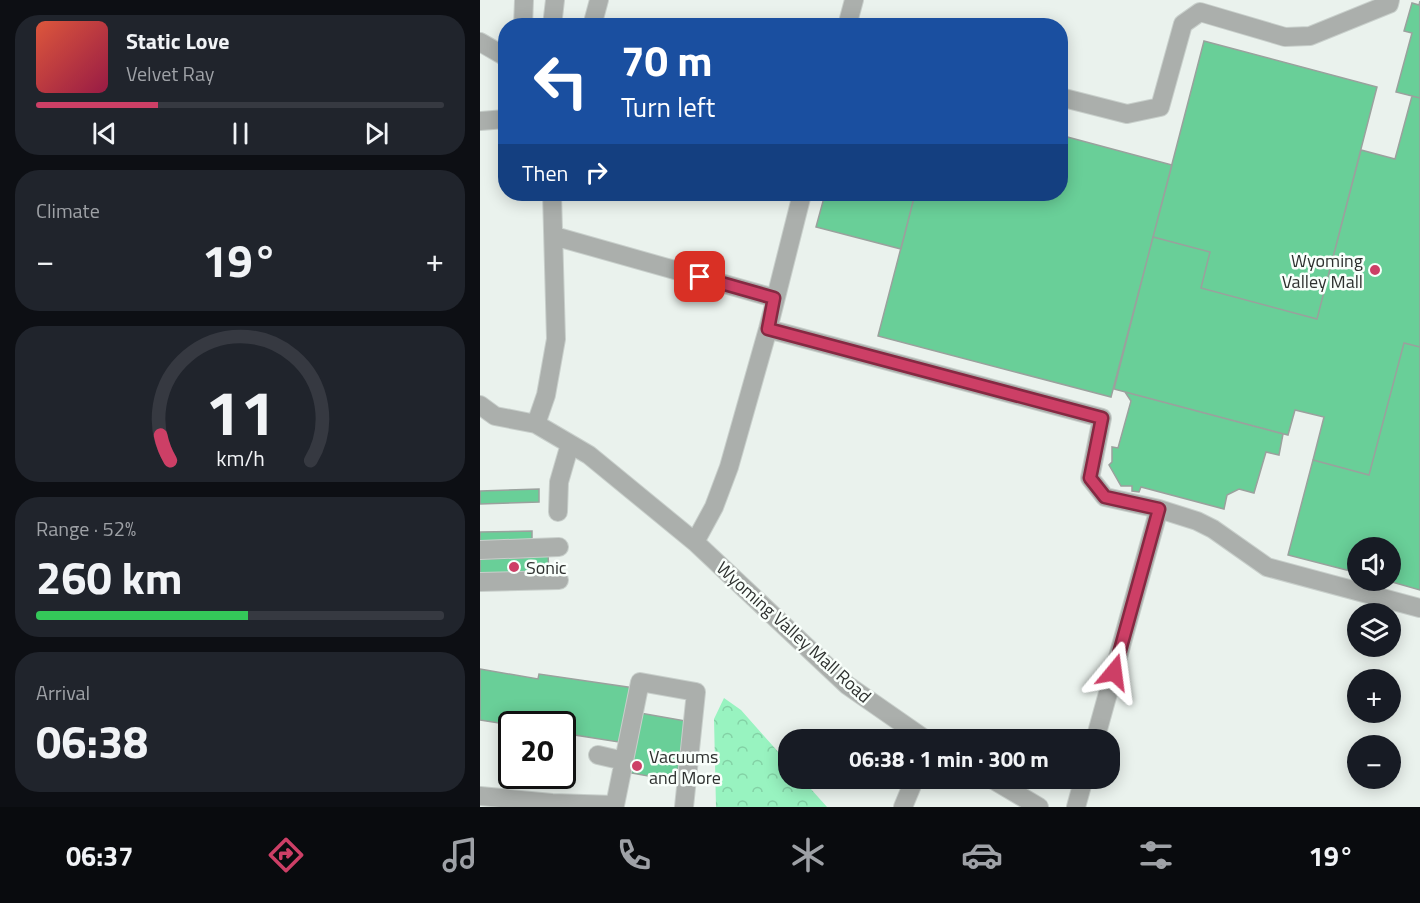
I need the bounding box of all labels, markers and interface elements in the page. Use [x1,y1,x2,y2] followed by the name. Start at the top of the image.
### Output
[126,24,229,58] text: Static Love
[621,28,713,92] text: 70 m
[522,42,600,120] icon: left
[126,58,215,89] text: Velvet Ray
[621,86,715,127] text: Turn left
[88,117,121,150] icon: previous
[224,117,257,150] icon: pause
[360,117,393,150] icon: next
[522,156,568,190] text: Then
[580,156,613,189] icon: right
[36,195,100,226] text: Climate
[202,226,278,294] text: 19°
[36,235,54,285] text: −
[426,235,444,285] text: +
[1282,247,1363,295] place label: Wyoming Valley Mall
[674,251,725,302] pin
[683,260,716,293] icon: arrive
[1368,263,1382,277] marker: Wyoming Valley Mall
[205,364,275,459] text: 11
[216,442,264,474] text: km/h
[36,513,136,544] text: Range · 52%
[1347,537,1401,789] map controls
[1347,537,1401,591] button: sound
[36,543,182,611] text: 260 km
[526,554,567,581] place label: Sonic
[711,555,877,709] street label: Wyoming Valley Mall Road
[507,560,521,574] marker: Sonic
[1347,603,1401,657] button: layers
[1082,640,1146,704] position arrow
[1347,669,1401,723] button: +
[36,677,90,708] text: Arrival
[36,707,148,775] text: 06:38
[498,711,576,789] speed limit sign: 20
[1347,735,1401,789] button: −
[849,742,1049,776] text: 06:38 · 1 min · 300 m
[649,743,721,791] place label: Vacuums and More
[630,759,644,773] marker: Vacuums and More
[265,834,307,876] icon: directions
[439,834,481,876] icon: music
[613,834,655,876] icon: phone
[787,834,829,876] icon: climate
[961,834,1003,876] icon: car
[1135,834,1177,876] icon: filters
[66,835,133,876] text: 06:37
[1309,835,1354,876] text: 19°

